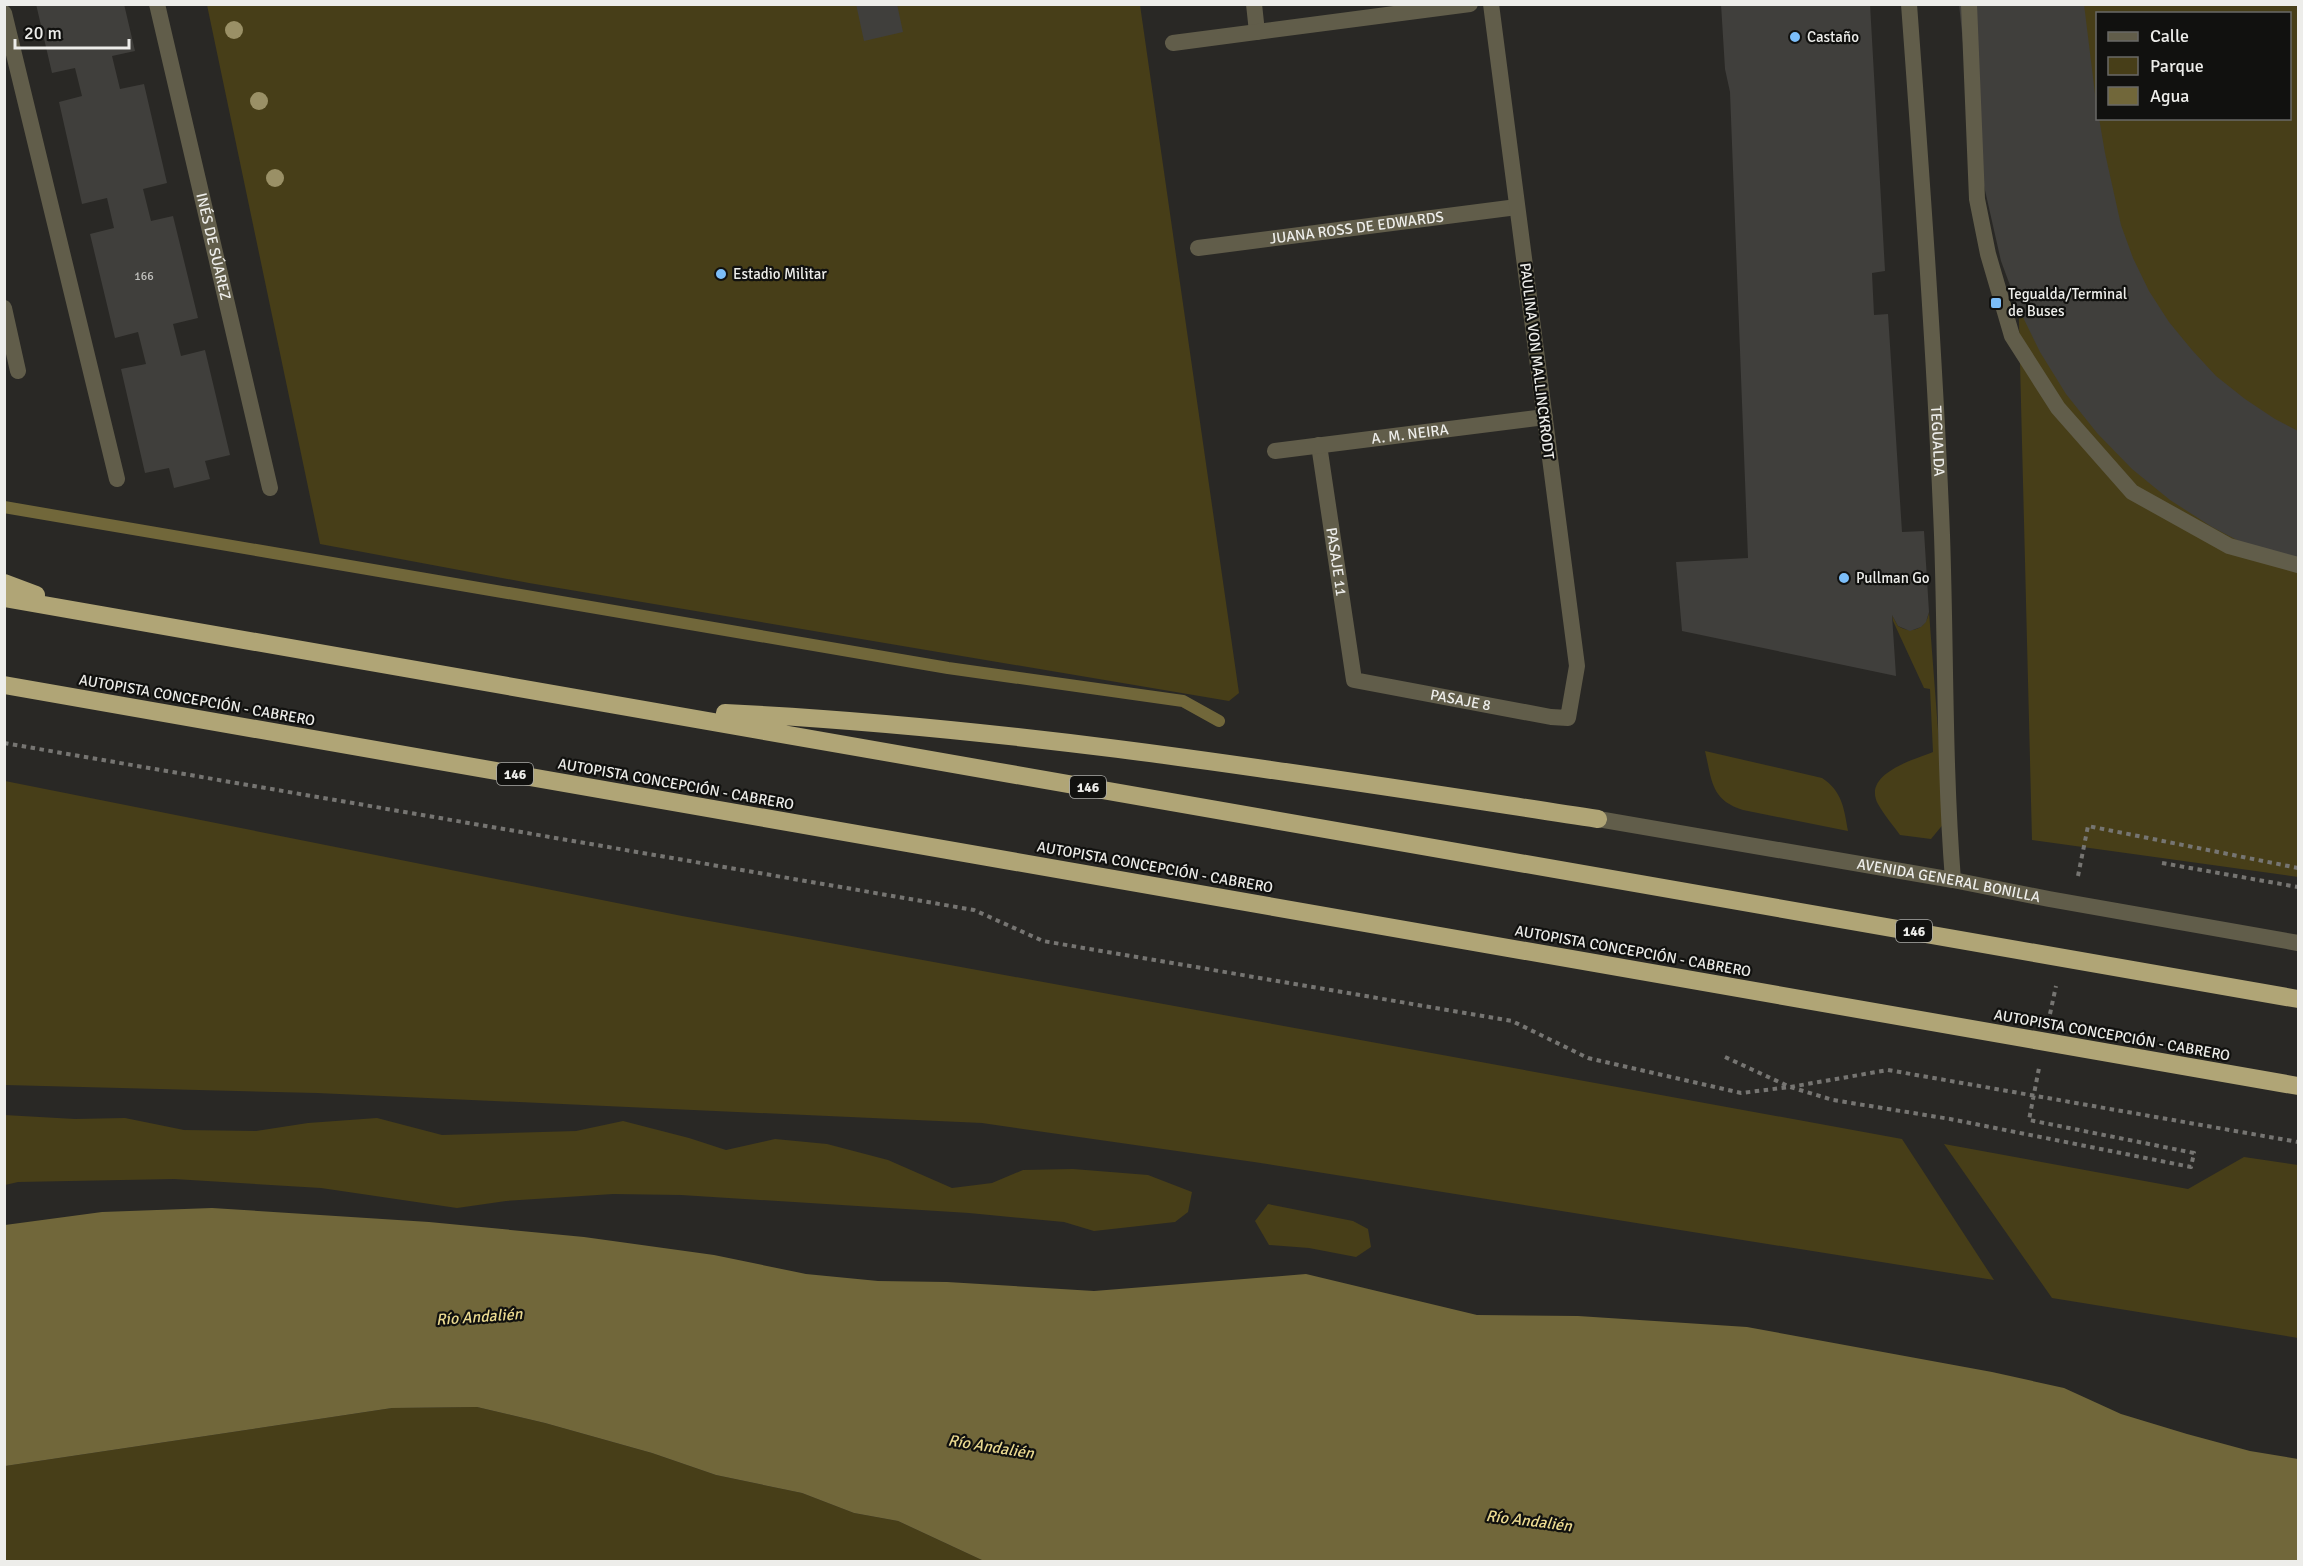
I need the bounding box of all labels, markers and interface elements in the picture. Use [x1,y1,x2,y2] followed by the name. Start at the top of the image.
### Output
[15,12,129,50] scale bar
[2096,12,2291,120] legend
[24,22,62,44] text: 20 m
[2150,25,2189,47] text: Calle
[1807,28,1859,46] place label: Castaño
[1788,30,1802,44] marker: Castaño
[2150,55,2204,77] text: Parque
[2150,85,2189,107] text: Agua
[192,191,235,302] street label: INÉS DE SÚAREZ
[1269,207,1445,248] street label: JUANA ROSS DE EDWARDS
[1516,262,1558,461] street label: PAULINA VON MALLINCKRODT
[733,265,827,283] place label: Estadio Militar
[714,267,728,281] marker: Estadio Militar
[134,269,154,284] house number: 166
[2008,285,2127,320] place label: Tegualda/Terminal de Buses
[1989,296,2003,310] marker: Tegualda/Terminal de Buses
[1927,405,1948,477] street label: TEGUALDA
[1370,420,1450,448] street label: A. M. NEIRA
[1322,526,1350,597] street label: PASAJE 11
[1856,569,1930,587] place label: Pullman Go
[1837,571,1851,585] marker: Pullman Go
[78,669,317,730] street label: AUTOPISTA CONCEPCIÓN - CABRERO
[1429,686,1492,715] street label: PASAJE 8
[557,753,796,814] street label: AUTOPISTA CONCEPCIÓN - CABRERO
[497,763,533,785] road number: 146
[1070,776,1106,798] road number: 146
[1036,836,1275,897] street label: AUTOPISTA CONCEPCIÓN - CABRERO
[1856,855,2042,906] street label: AVENIDA GENERAL BONILLA
[1514,920,1753,981] street label: AUTOPISTA CONCEPCIÓN - CABRERO
[1896,920,1932,942] road number: 146
[1993,1004,2232,1065] street label: AUTOPISTA CONCEPCIÓN - CABRERO
[435,1304,524,1330] water label: Río Andalién
[947,1430,1036,1464] water label: Río Andalién
[1485,1506,1574,1536] water label: Río Andalién

